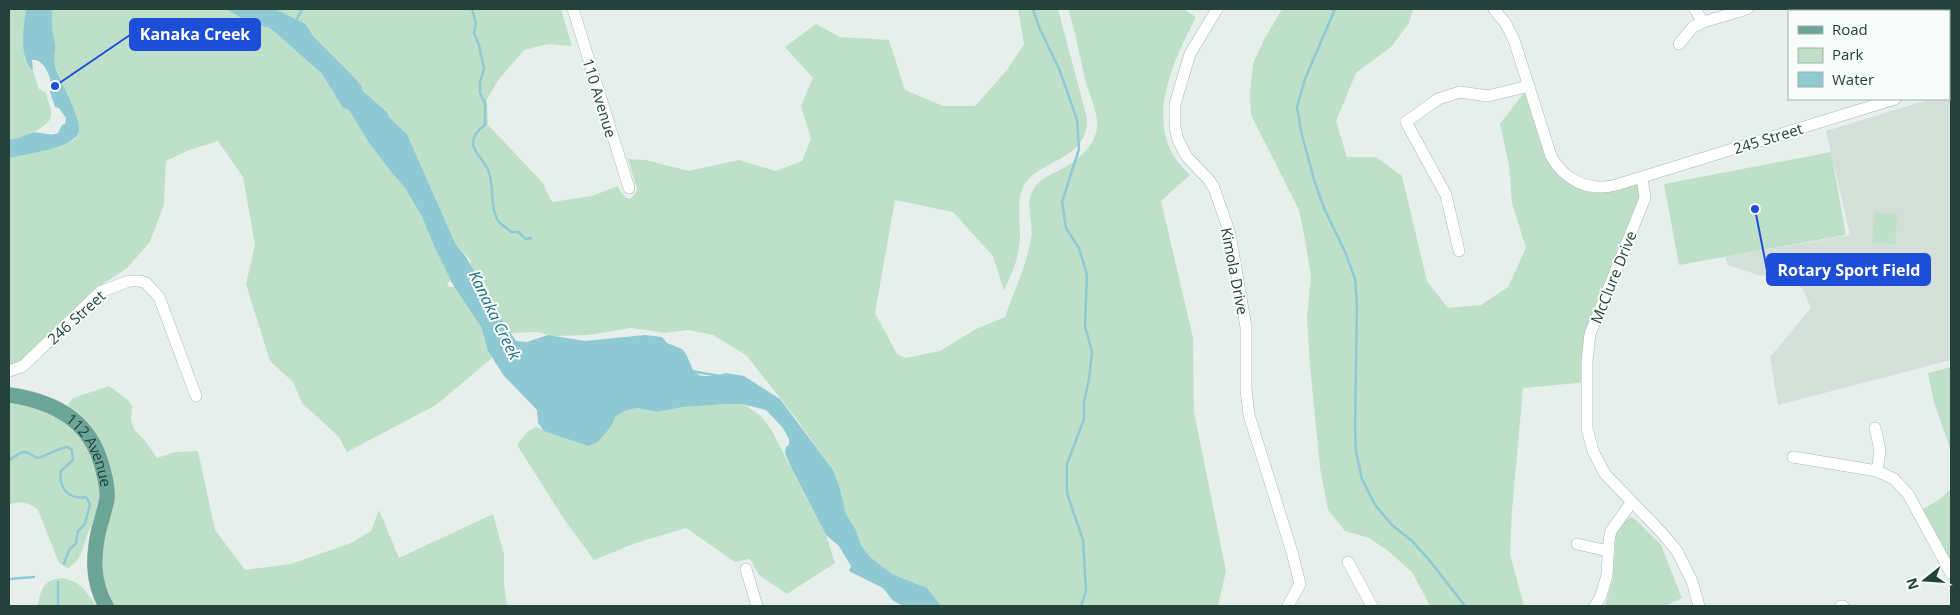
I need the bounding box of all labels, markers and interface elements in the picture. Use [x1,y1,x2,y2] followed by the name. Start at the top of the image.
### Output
[1788,10,1950,100] legend
[130,19,260,50] callout: Kanaka Creek
[1832,19,1868,39] text: Road
[140,23,250,45] text: Kanaka Creek
[1832,44,1863,64] text: Park
[578,56,622,140] street label: 110 Avenue
[1832,69,1874,89] text: Water
[1731,118,1805,158] street label: 245 Street
[1217,226,1253,316] street label: Kimola Drive
[1585,228,1641,326] street label: McClure Drive
[1767,254,1930,285] callout: Rotary Sport Field
[1778,259,1920,281] text: Rotary Sport Field
[464,267,527,364] water label: Kanaka Creek
[43,286,109,348] street label: 246 Street
[63,408,117,488] street label: 112 Avenue
[1900,555,1950,605] north arrow
[1901,576,1923,592] text: N

